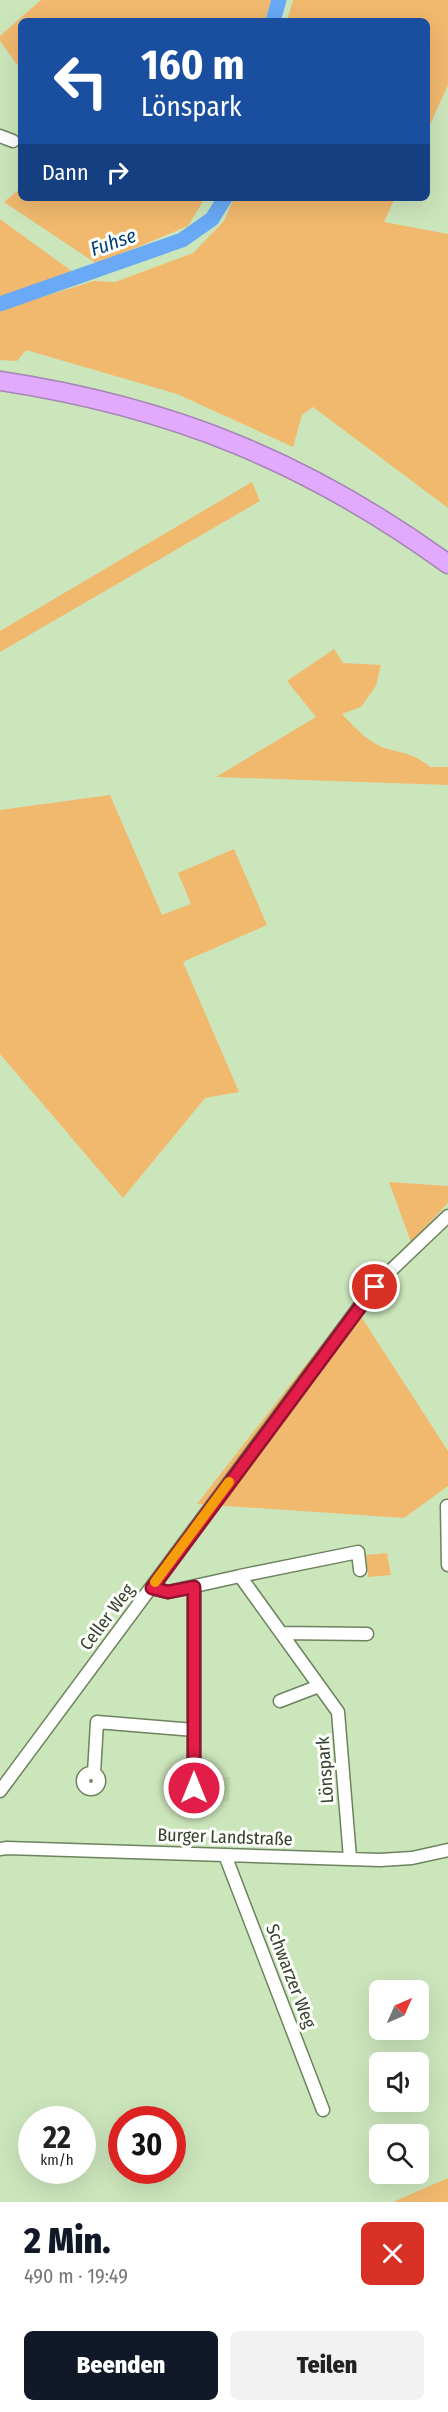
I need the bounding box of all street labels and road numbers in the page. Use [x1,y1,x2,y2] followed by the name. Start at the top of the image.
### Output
[75,1579,139,1654] street label: Celler Weg
[312,1735,338,1804] street label: Lönspark
[157,1824,293,1850] street label: Burger Landstraße
[261,1921,321,2032] street label: Schwarzer Weg

